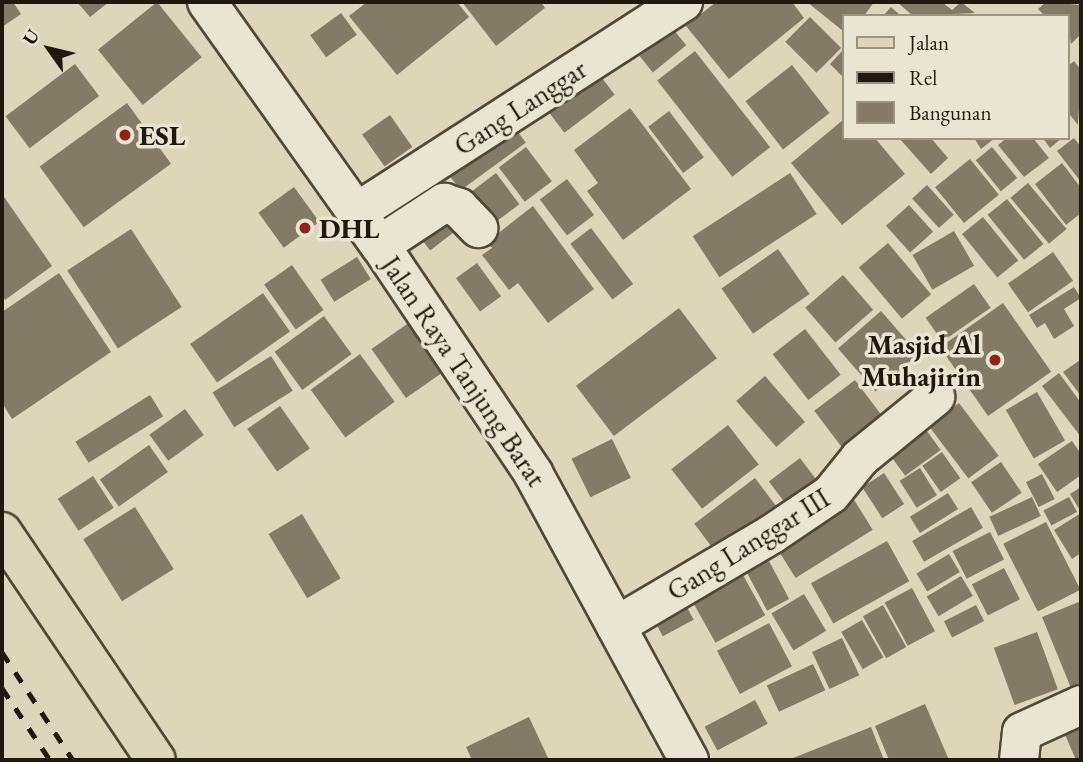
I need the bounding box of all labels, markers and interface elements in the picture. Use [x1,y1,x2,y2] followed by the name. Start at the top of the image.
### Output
[14,14,84,84] north arrow
[842,14,1069,140] legend
[17,24,45,50] text: U
[909,29,949,56] text: Jalan
[447,52,593,162] street label: Gang Langgar
[909,64,937,91] text: Rel
[909,99,992,126] text: Bangunan
[139,118,185,152] place label: ESL
[117,127,133,143] marker: ESL
[319,211,379,245] place label: DHL
[297,220,313,236] marker: DHL
[374,249,554,493] street label: Jalan Raya Tanjung Barat
[861,327,981,393] place label: Masjid Al Muhajirin
[987,352,1003,368] marker: Masjid Al Muhajirin
[660,481,836,607] street label: Gang Langgar III

